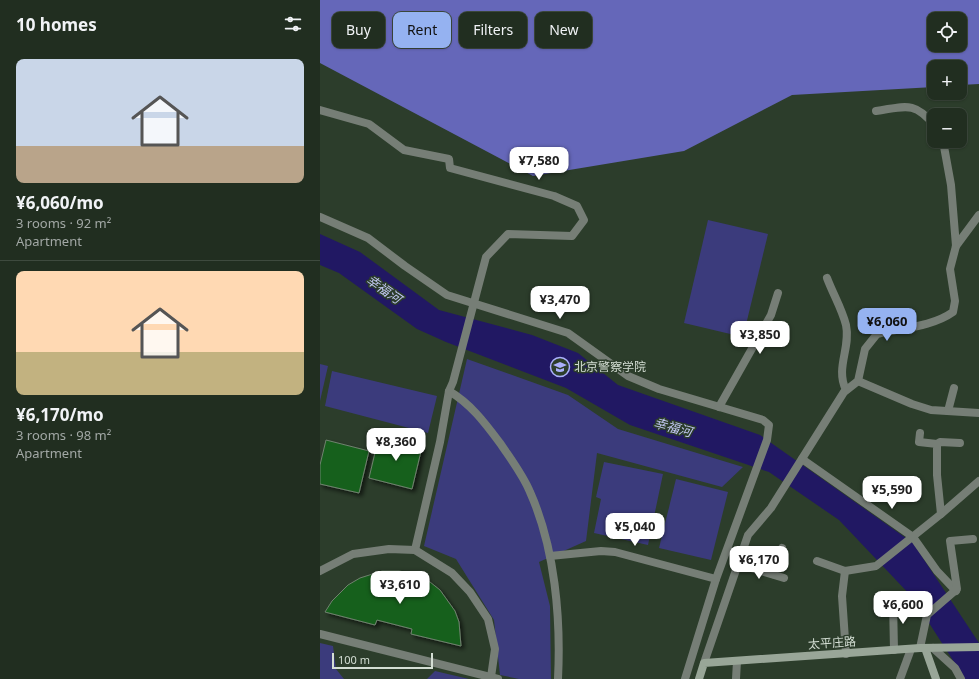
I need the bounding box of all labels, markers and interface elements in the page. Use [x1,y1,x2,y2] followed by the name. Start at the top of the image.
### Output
[332,12,385,48] chip: Buy
[393,12,451,48] chip: Rent
[459,12,527,48] chip: Filters
[535,12,592,48] chip: New
[927,12,967,148] map controls
[927,12,967,52] button: locate
[16,13,97,36] text: 10 homes
[282,13,304,35] icon: filters
[927,60,967,100] button: +
[124,85,196,157] icon: home
[927,108,967,148] button: −
[506,147,572,181] pin: ¥7,580
[519,151,559,169] text: ¥7,580
[16,191,104,214] text: ¥6,060/mo
[16,214,111,232] text: 3 rooms · 92 m²
[16,232,82,250] text: Apartment
[363,270,408,309] water label: 幸福河
[527,286,593,320] pin: ¥3,470
[540,290,580,308] text: ¥3,470
[124,297,196,369] icon: home
[854,308,920,342] pin: ¥6,060
[867,312,907,330] text: ¥6,060
[727,321,793,355] pin: ¥3,850
[740,325,780,343] text: ¥3,850
[549,356,571,378] school or university icon: 北京警察学院
[574,358,646,375] place label: 北京警察学院
[16,403,104,426] text: ¥6,170/mo
[652,413,697,442] water label: 幸福河
[16,426,111,444] text: 3 rooms · 98 m²
[363,428,429,462] pin: ¥8,360
[376,432,416,450] text: ¥8,360
[16,444,82,462] text: Apartment
[859,476,925,510] pin: ¥5,590
[872,480,912,498] text: ¥5,590
[602,513,668,547] pin: ¥5,040
[615,517,655,535] text: ¥5,040
[726,546,792,580] pin: ¥6,170
[739,550,779,568] text: ¥6,170
[367,571,433,605] pin: ¥3,610
[380,575,420,593] text: ¥3,610
[870,591,936,625] pin: ¥6,600
[883,595,923,613] text: ¥6,600
[807,632,857,653] street label: 太平庄路
[332,651,433,670] scale bar
[338,652,370,667] text: 100 m

